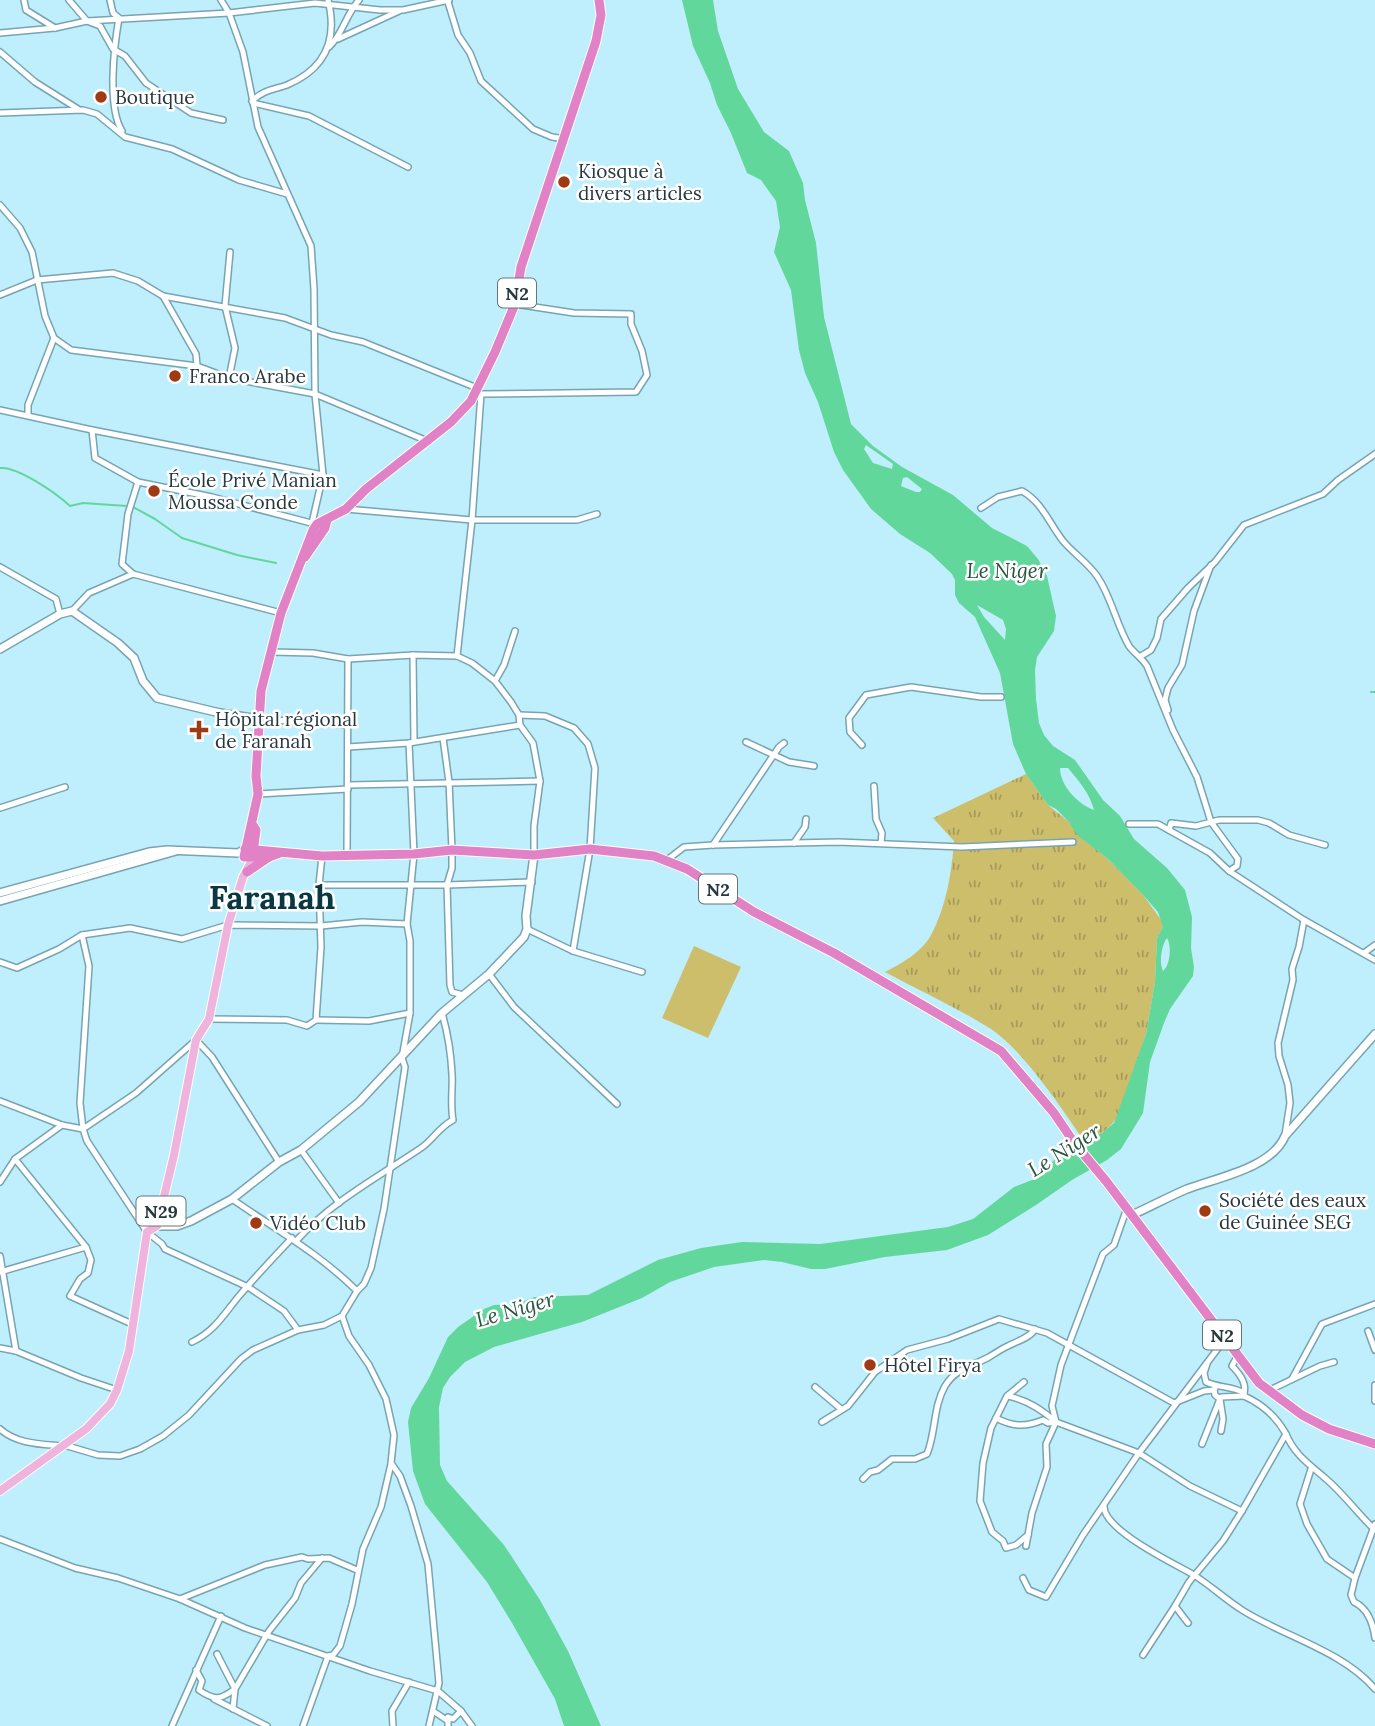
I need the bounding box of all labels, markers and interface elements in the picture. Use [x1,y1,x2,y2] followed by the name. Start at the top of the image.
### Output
[115,85,195,109] place label: Boutique
[93,89,109,105] marker: Boutique
[578,159,702,205] place label: Kiosque à divers articles
[556,174,572,190] marker: Kiosque à divers articles
[498,278,536,307] road number: N2
[189,364,306,388] place label: Franco Arabe
[167,368,183,384] marker: Franco Arabe
[168,468,337,514] place label: École Privé Manian Moussa Conde
[146,483,162,499] marker: École Privé Manian Moussa Conde
[967,557,1048,584] water label: Le Niger
[215,707,357,753] place label: Hôpital régional de Faranah
[189,720,209,740] marker: Hôpital régional de Faranah
[699,874,737,904] road number: N2
[209,876,335,918] district label: Faranah
[1023,1117,1106,1183] water label: Le Niger
[1219,1188,1366,1234] place label: Société des eaux de Guinée SEG
[136,1196,186,1226] road number: N29
[1197,1203,1213,1219] marker: Société des eaux de Guinée SEG
[269,1211,366,1235] place label: Vidéo Club
[248,1215,264,1231] marker: Vidéo Club
[472,1285,558,1333] water label: Le Niger
[1203,1320,1241,1350] road number: N2
[884,1353,982,1377] place label: Hôtel Firya
[862,1357,878,1373] marker: Hôtel Firya

